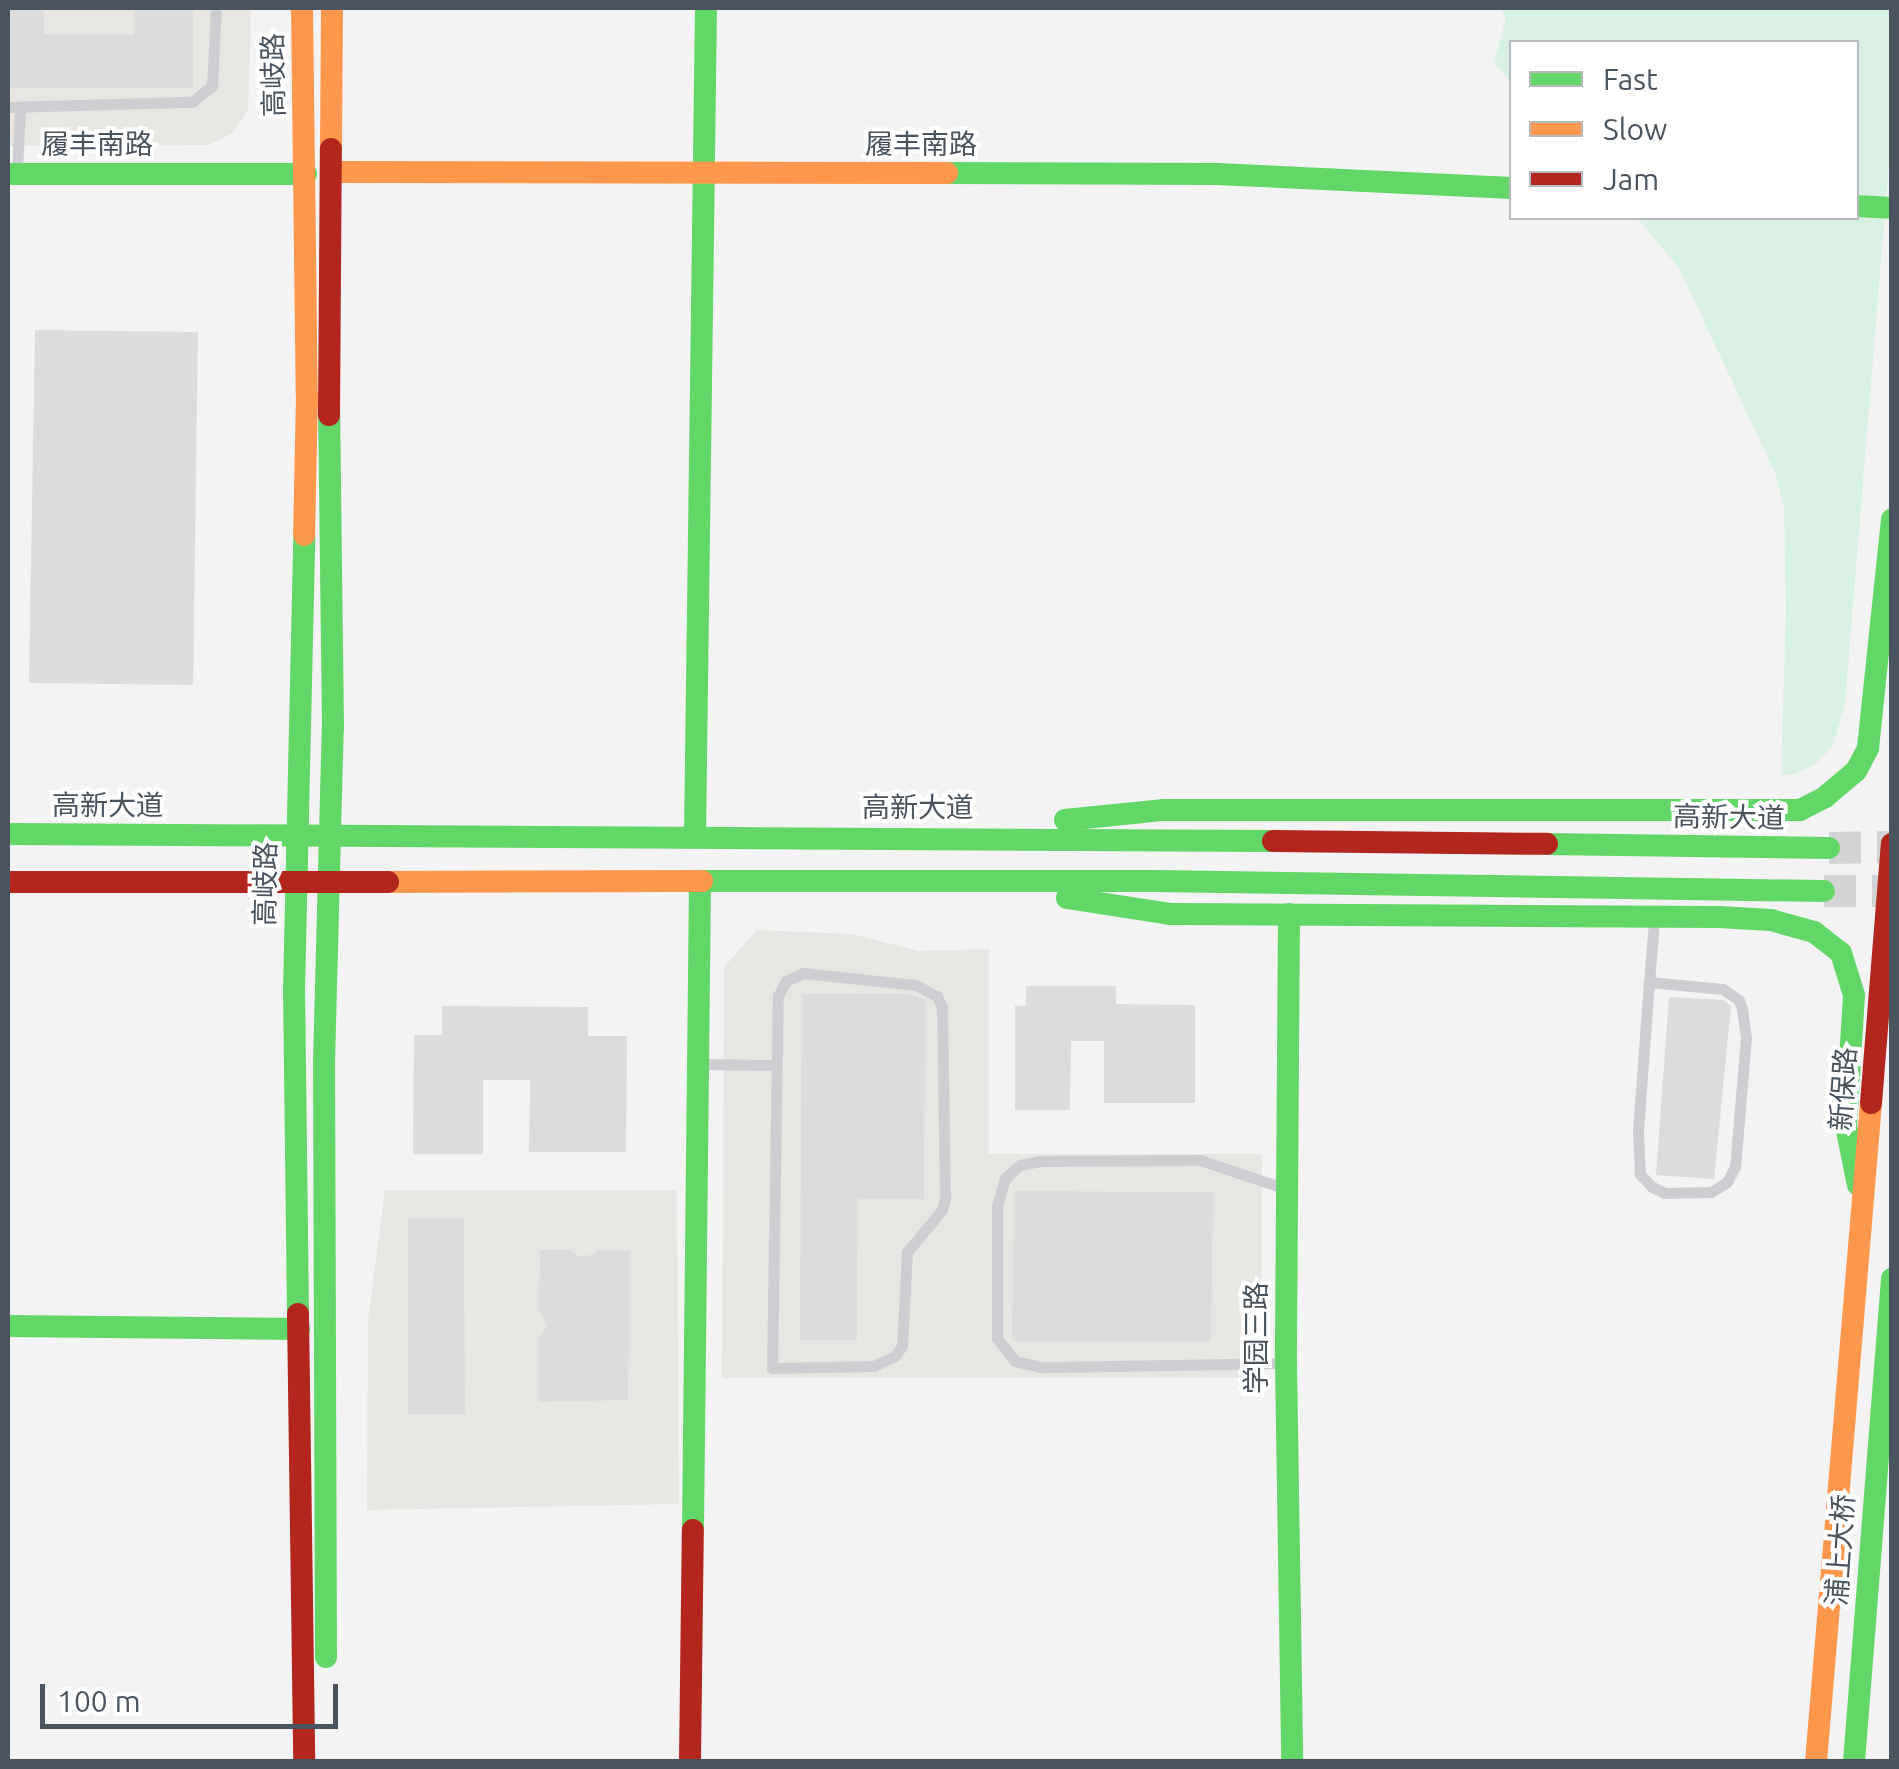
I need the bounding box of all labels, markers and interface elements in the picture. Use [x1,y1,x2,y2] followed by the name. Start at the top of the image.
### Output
[255,33,291,117] street label: 高岐路
[1509,40,1859,220] legend
[1603,62,1658,96] text: Fast
[1603,112,1667,146] text: Slow
[41,127,153,161] street label: 履丰南路
[865,127,977,161] street label: 履丰南路
[1603,162,1659,196] text: Jam
[52,788,164,822] street label: 高新大道
[862,790,974,824] street label: 高新大道
[1673,799,1785,835] street label: 高新大道
[247,842,283,926] street label: 高岐路
[1823,1046,1863,1132] street label: 新保路
[1239,1282,1273,1394] street label: 学园三路
[1819,1493,1861,1607] street label: 浦上大桥
[45,1664,342,1726] scale bar
[57,1684,141,1718] text: 100 m

